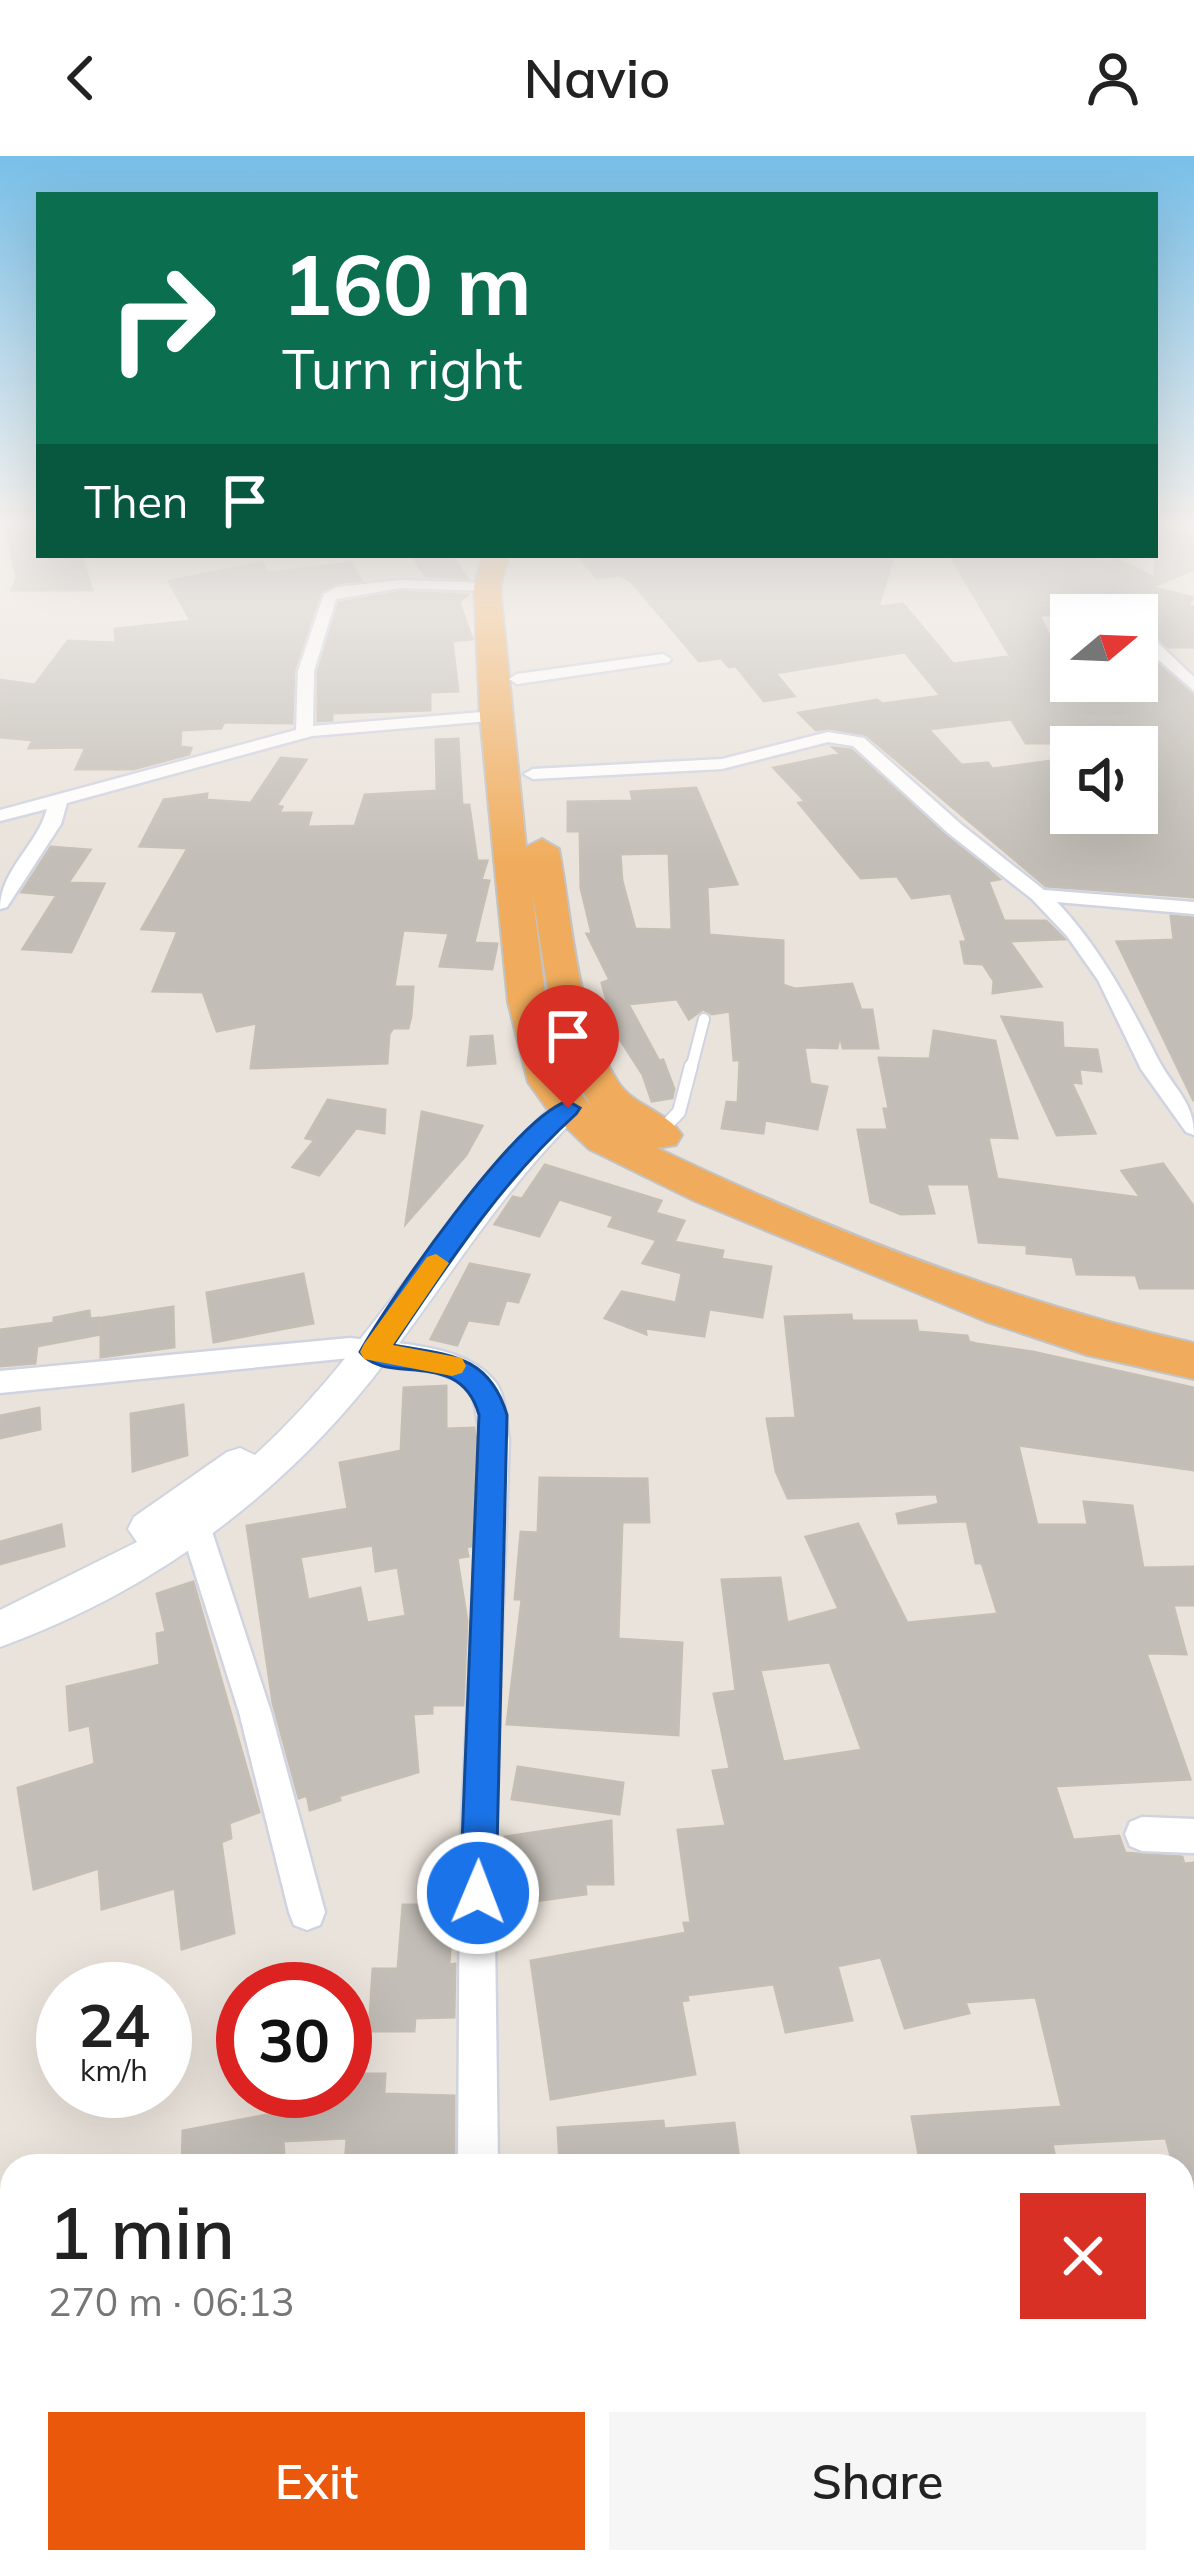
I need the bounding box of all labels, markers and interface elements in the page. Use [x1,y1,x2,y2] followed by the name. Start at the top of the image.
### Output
[524,44,670,112] text: Navio
[48,45,114,111] icon: back
[1080,45,1146,111] icon: person
[282,231,532,336] text: 160 m
[84,240,240,396] icon: right
[282,335,523,403] text: Turn right
[212,468,278,534] icon: arrive
[84,473,188,529] text: Then
[1050,594,1158,702] north arrow
[1050,594,1158,834] map controls
[1050,726,1158,834] button: sound
[517,985,619,1108] pin
[535,1003,601,1069] icon: arrive
[415,1830,541,1956] position arrow
[216,1962,372,2118] speed limit sign: 30
[78,1987,150,2062] text: 24
[80,2051,148,2089] text: km/h
[48,2187,235,2277] text: 1 min
[1020,2193,1146,2319] button: close
[48,2277,294,2326] text: 270 m · 06:13
[48,2412,585,2550] button: Exit
[609,2412,1146,2550] button: Share

